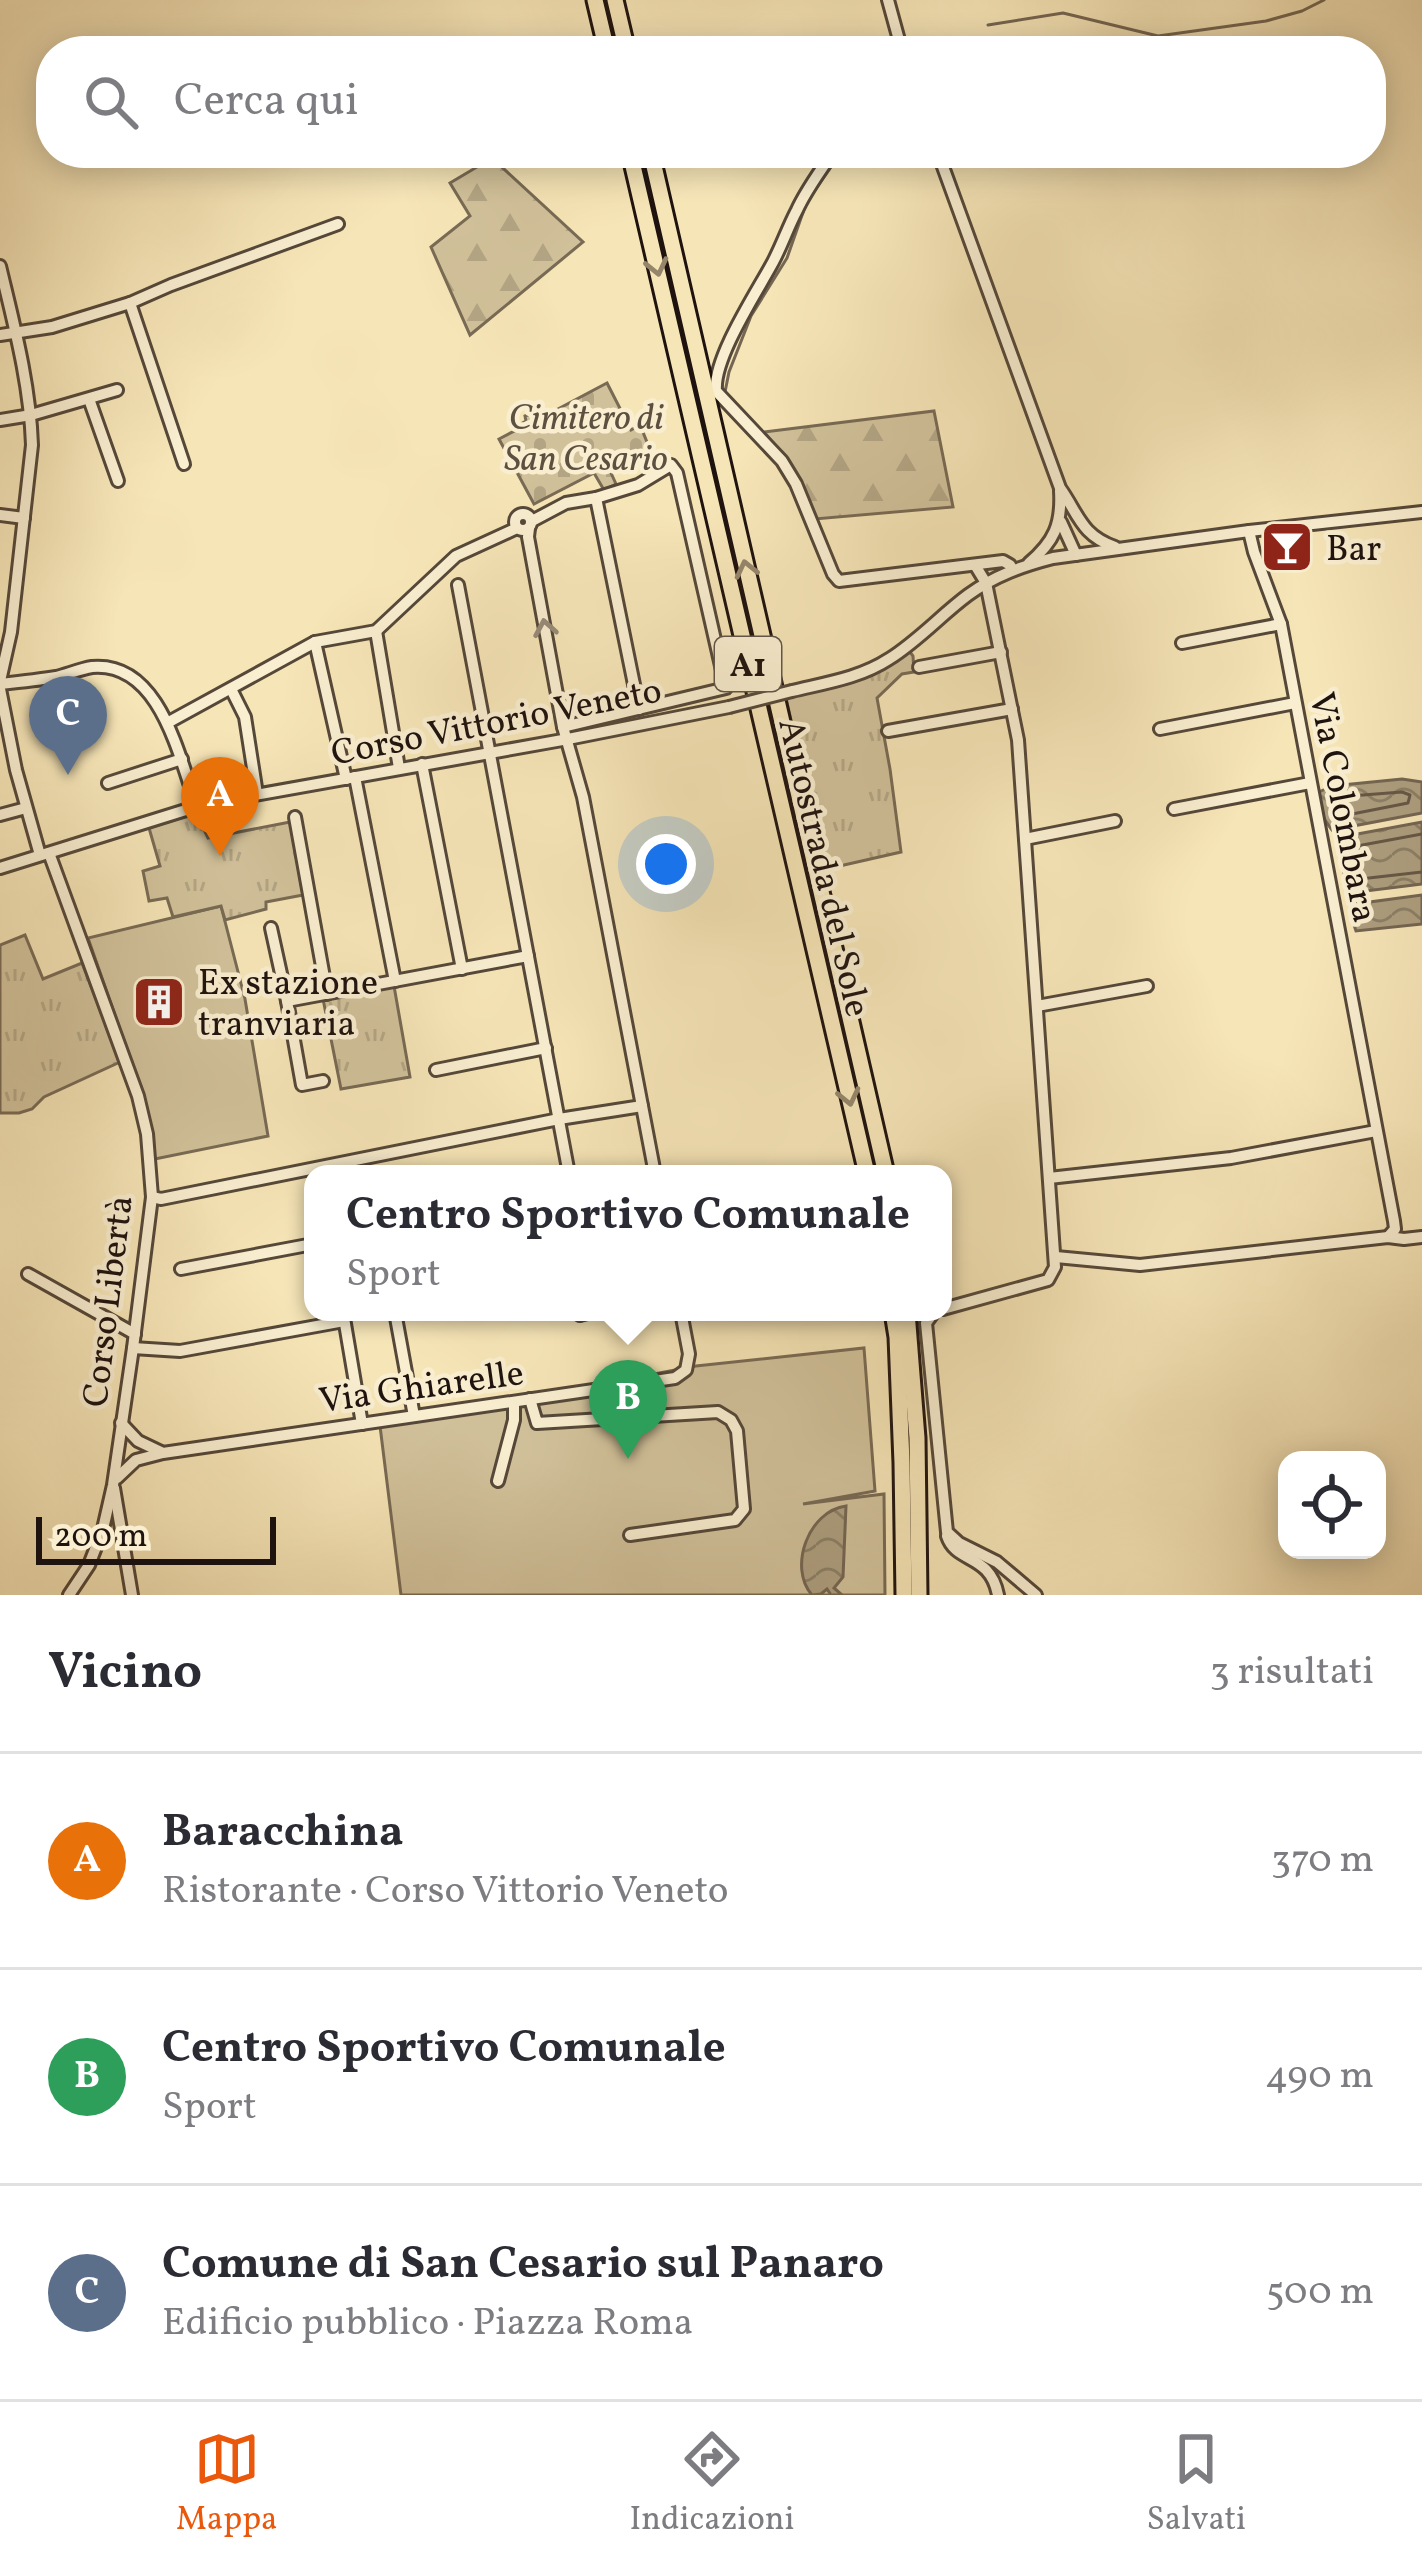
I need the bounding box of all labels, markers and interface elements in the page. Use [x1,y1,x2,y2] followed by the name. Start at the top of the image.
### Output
[36,36,1386,168] search box
[78,69,144,135] icon: search
[174,71,359,134] text: Cerca qui
[643,256,668,277] one-way arrow
[504,395,668,486] park label: Cimitero di San Cesario
[1259,519,1315,575] bar icon: Bar
[1326,526,1381,576] place label: Bar
[735,559,760,579] one-way arrow
[533,618,559,638] one-way arrow
[715,637,781,691] road number: A1
[327,667,666,780] street label: Corso Vittorio Veneto
[29,676,107,775] pin: C
[1294,688,1388,927] street label: Via Colombara
[763,714,881,1022] street label: Autostrada del Sole
[181,757,259,856] pin: A
[636,834,696,894] your location
[198,960,378,1051] place label: Ex stazione tranviaria
[131,974,187,1030] building icon: Ex stazione tranviaria
[835,1086,860,1107] one-way arrow
[304,1165,952,1321] popup
[346,1185,910,1248] text: Centro Sportivo Comunale
[72,1193,148,1410] street label: Corso Libertà
[346,1248,441,1302] text: Sport
[316,1350,527,1428] street label: Via Ghiarelle
[589,1360,667,1459] pin: B
[1278,1451,1386,1559] map controls
[1278,1451,1386,1559] button: locate
[36,1511,276,1564] scale bar
[54,1515,148,1561] text: 200 m
[48,1638,202,1709] text: Vicino
[1210,1646,1374,1700] text: 3 risultati
[162,1802,404,1865] text: Baracchina
[73,1834,101,1888] text: A
[1271,1834,1374,1888] text: 370 m
[162,1865,729,1919] text: Ristorante · Corso Vittorio Veneto
[162,2018,726,2081] text: Centro Sportivo Comunale
[74,2050,100,2104] text: B
[1265,2050,1374,2104] text: 490 m
[162,2081,257,2135] text: Sport
[162,2234,884,2297] text: Comune di San Cesario sul Panaro
[74,2266,100,2320] text: C
[1266,2266,1374,2320] text: 500 m
[162,2297,693,2351] text: Edificio pubblico · Piazza Roma
[176,2426,277,2544] tab: Mappa
[630,2426,794,2544] tab: Indicazioni
[1147,2426,1246,2544] tab: Salvati

